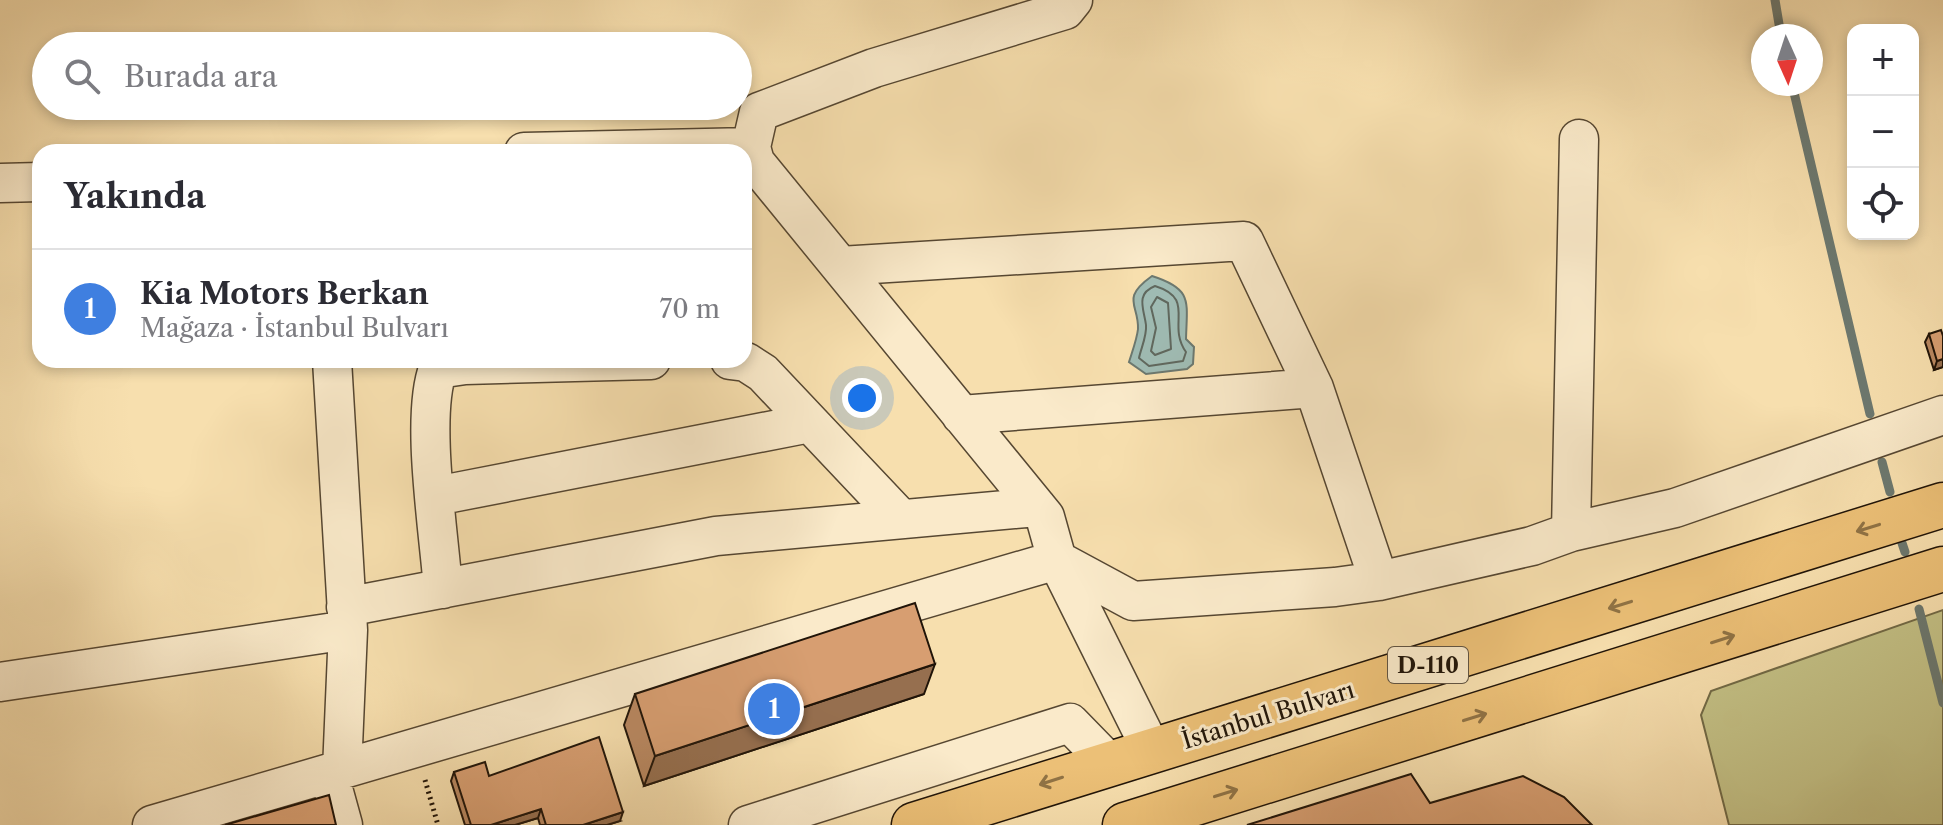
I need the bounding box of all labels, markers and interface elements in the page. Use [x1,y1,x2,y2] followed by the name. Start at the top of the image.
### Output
[1751,24,1823,96] north arrow
[1847,24,1919,240] map controls
[1847,24,1919,96] button: +
[32,32,752,120] search box
[60,54,104,98] icon: search
[124,58,278,95] text: Burada ara
[1847,96,1919,168] button: −
[1847,168,1919,240] button: locate
[64,175,206,217] text: Yakında
[140,275,429,312] text: Kia Motors Berkan
[84,293,96,325] text: 1
[660,293,720,325] text: 70 m
[140,312,449,344] text: Mağaza · İstanbul Bulvarı
[842,378,882,418] your location
[1856,522,1881,537] one-way arrow
[1608,599,1633,613] one-way arrow
[1709,631,1735,646] one-way arrow
[1388,647,1468,683] road number: D-110
[1178,674,1358,755] street label: İstanbul Bulvarı
[748,679,800,739] pin: 1
[1462,708,1487,723] one-way arrow
[1038,775,1063,790] one-way arrow
[1213,785,1239,800] one-way arrow

